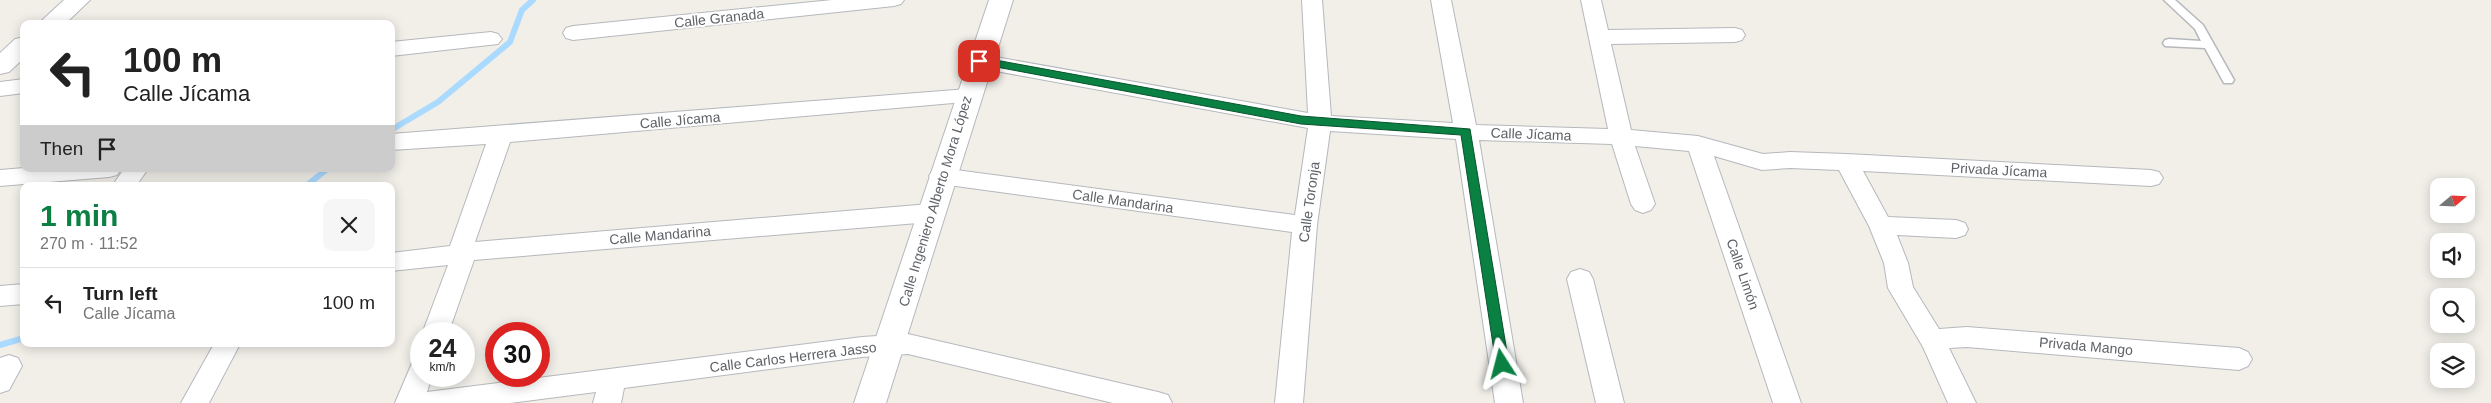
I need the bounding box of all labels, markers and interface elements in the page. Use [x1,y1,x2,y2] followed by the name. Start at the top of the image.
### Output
[673,5,765,31] street label: Calle Granada
[40,40,105,105] icon: left
[123,40,222,79] text: 100 m
[958,40,1000,82] pin
[965,47,993,75] icon: arrive
[123,81,250,106] text: Calle Jícama
[895,94,975,308] street label: Calle Ingeniero Alberto Mora López
[639,108,721,131] street label: Calle Jícama
[1490,125,1572,143] street label: Calle Jícama
[93,135,121,163] icon: arrive
[40,138,83,159] text: Then
[1950,159,2048,181] street label: Privada Jícama
[1295,160,1323,243] street label: Calle Toronja
[2430,178,2475,222] north arrow
[2430,178,2475,388] map controls
[1071,186,1175,216] street label: Calle Mandarina
[40,199,118,232] text: 1 min
[323,199,375,251] button: close
[609,223,712,247] street label: Calle Mandarina
[2430,233,2475,278] button: sound
[40,235,138,252] text: 270 m · 11:52
[1723,236,1763,312] street label: Calle Limón
[83,283,158,304] text: Turn left
[2430,288,2475,333] button: search
[40,289,68,317] icon: left
[322,292,375,313] text: 100 m
[83,305,175,322] text: Calle Jícama
[485,322,550,387] speed limit sign: 30
[429,334,456,362] text: 24
[2038,334,2134,358] street label: Privada Mango
[1475,337,1527,389] position arrow
[709,339,878,375] street label: Calle Carlos Herrera Jasso
[2430,343,2475,388] button: layers
[429,360,456,374] text: km/h

